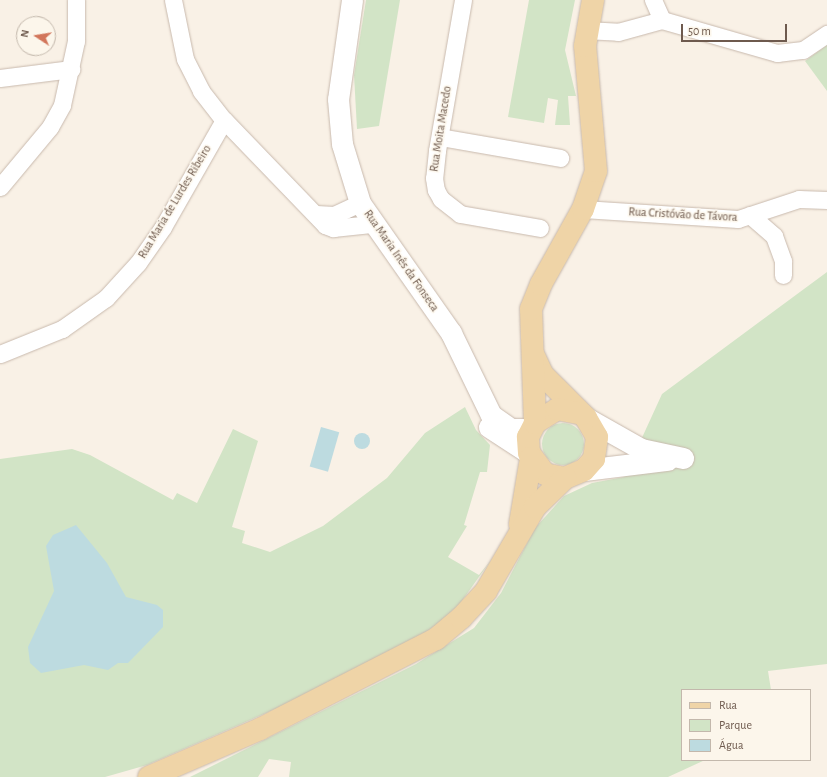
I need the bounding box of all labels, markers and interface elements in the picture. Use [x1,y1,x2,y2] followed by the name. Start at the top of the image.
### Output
[16,16,56,56] north arrow
[683,16,789,42] scale bar
[688,25,711,37] text: 50 m
[19,29,31,38] text: N
[427,85,455,173] street label: Rua Moita Macedo
[135,143,215,261] street label: Rua Maria de Lurdes Ribeiro
[628,205,738,225] street label: Rua Cristóvão de Távora
[360,207,442,315] street label: Rua Maria Inês da Fonseca
[681,689,811,761] legend
[719,699,737,711] text: Rua
[719,719,752,731] text: Parque
[719,739,743,751] text: Água

